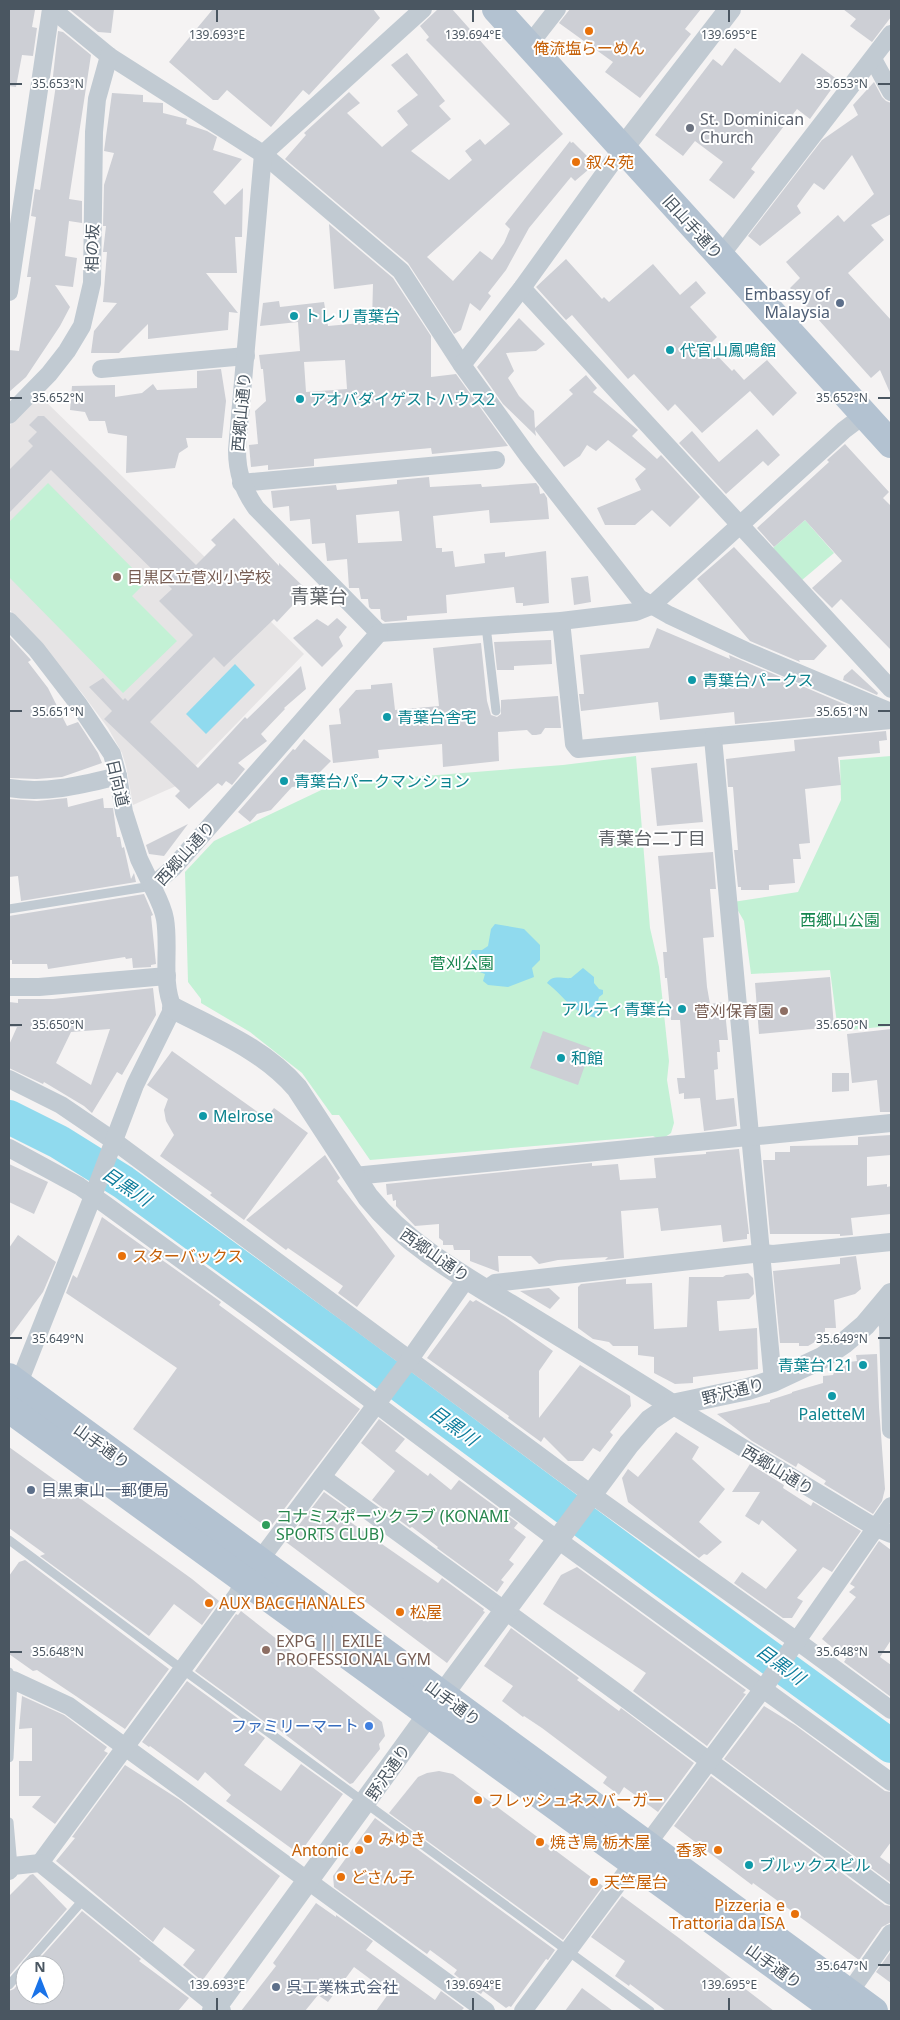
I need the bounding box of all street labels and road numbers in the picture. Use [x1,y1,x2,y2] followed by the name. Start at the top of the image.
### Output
[658,190,728,264] street label: 旧山手通り
[81,224,103,272] street label: 相の坂
[227,371,255,453] street label: 西郷山通り
[102,757,134,809] street label: 日向道
[150,816,220,890] street label: 西郷山通り
[396,1223,474,1287] street label: 西郷山通り
[699,1373,767,1409] street label: 野沢通り
[70,1418,134,1474] street label: 山手通り
[738,1440,818,1500] street label: 西郷山通り
[421,1675,485,1731] street label: 山手通り
[361,1739,415,1805] street label: 野沢通り
[742,1938,806,1994] street label: 山手通り

